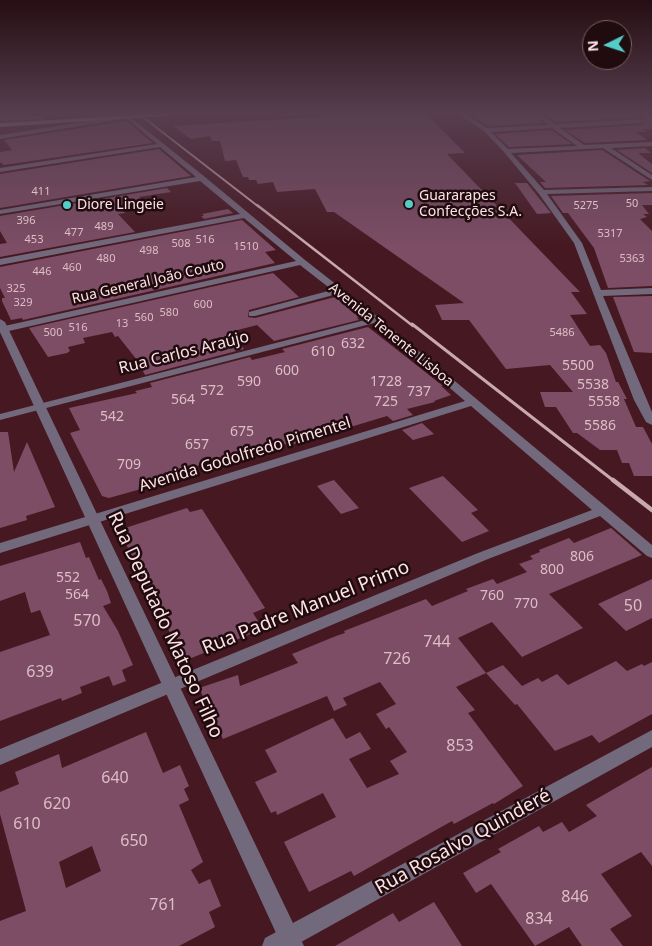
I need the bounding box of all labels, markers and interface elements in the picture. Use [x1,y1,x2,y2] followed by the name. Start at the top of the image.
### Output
[582,20,632,70] north arrow
[583,40,602,52] text: N
[32,185,50,199] house number: 411
[419,188,522,220] place label: Guararapes Confecções S.A.
[77,197,164,213] place label: Diore Lingeie
[626,197,638,211] house number: 50
[403,198,415,210] marker: Guararapes Confecções S.A.
[61,199,73,211] marker: Diore Lingeie
[573,199,599,213] house number: 5275
[17,214,35,228] house number: 396
[95,220,113,234] house number: 489
[65,226,83,240] house number: 477
[597,227,623,241] house number: 5317
[25,233,43,247] house number: 453
[196,233,214,247] house number: 516
[172,237,190,251] house number: 508
[233,240,259,254] house number: 1510
[140,244,158,258] house number: 498
[97,252,115,266] house number: 480
[619,252,645,266] house number: 5363
[70,256,226,308] street label: Rua General João Couto
[63,261,81,275] house number: 460
[33,265,51,279] house number: 446
[325,280,457,390] street label: Avenida Tenente Lisboa
[7,282,25,296] house number: 325
[14,296,32,310] house number: 329
[194,298,212,312] house number: 600
[160,306,178,320] house number: 580
[135,311,153,325] house number: 560
[116,317,128,331] house number: 13
[69,321,87,335] house number: 516
[44,326,62,340] house number: 500
[549,326,575,340] house number: 5486
[117,328,251,378] street label: Rua Carlos Araújo
[341,336,365,352] house number: 632
[311,344,335,360] house number: 610
[562,358,594,374] house number: 5500
[275,363,299,379] house number: 600
[237,374,261,390] house number: 590
[370,374,402,390] house number: 1728
[577,377,609,393] house number: 5538
[200,383,224,399] house number: 572
[407,384,431,400] house number: 737
[171,392,195,408] house number: 564
[374,394,398,410] house number: 725
[588,394,620,410] house number: 5558
[100,409,124,425] house number: 542
[137,414,353,496] street label: Avenida Godolfredo Pimentel
[584,418,616,434] house number: 5586
[230,424,254,440] house number: 675
[185,437,209,453] house number: 657
[117,457,141,473] house number: 709
[102,508,228,742] street label: Rua Deputado Matoso Filho
[570,549,594,565] house number: 806
[199,556,413,660] street label: Rua Padre Manuel Primo
[540,562,564,578] house number: 800
[56,570,80,586] house number: 552
[65,587,89,603] house number: 564
[480,588,504,604] house number: 760
[514,596,538,612] house number: 770
[624,596,642,616] house number: 50
[73,611,101,631] house number: 570
[423,632,451,652] house number: 744
[383,649,411,669] house number: 726
[26,662,54,682] house number: 639
[446,736,474,756] house number: 853
[101,768,129,788] house number: 640
[371,784,555,900] street label: Rua Rosalvo Quinderé
[43,794,71,814] house number: 620
[13,814,41,834] house number: 610
[120,831,148,851] house number: 650
[561,887,589,907] house number: 846
[149,895,177,915] house number: 761
[525,909,553,929] house number: 834

